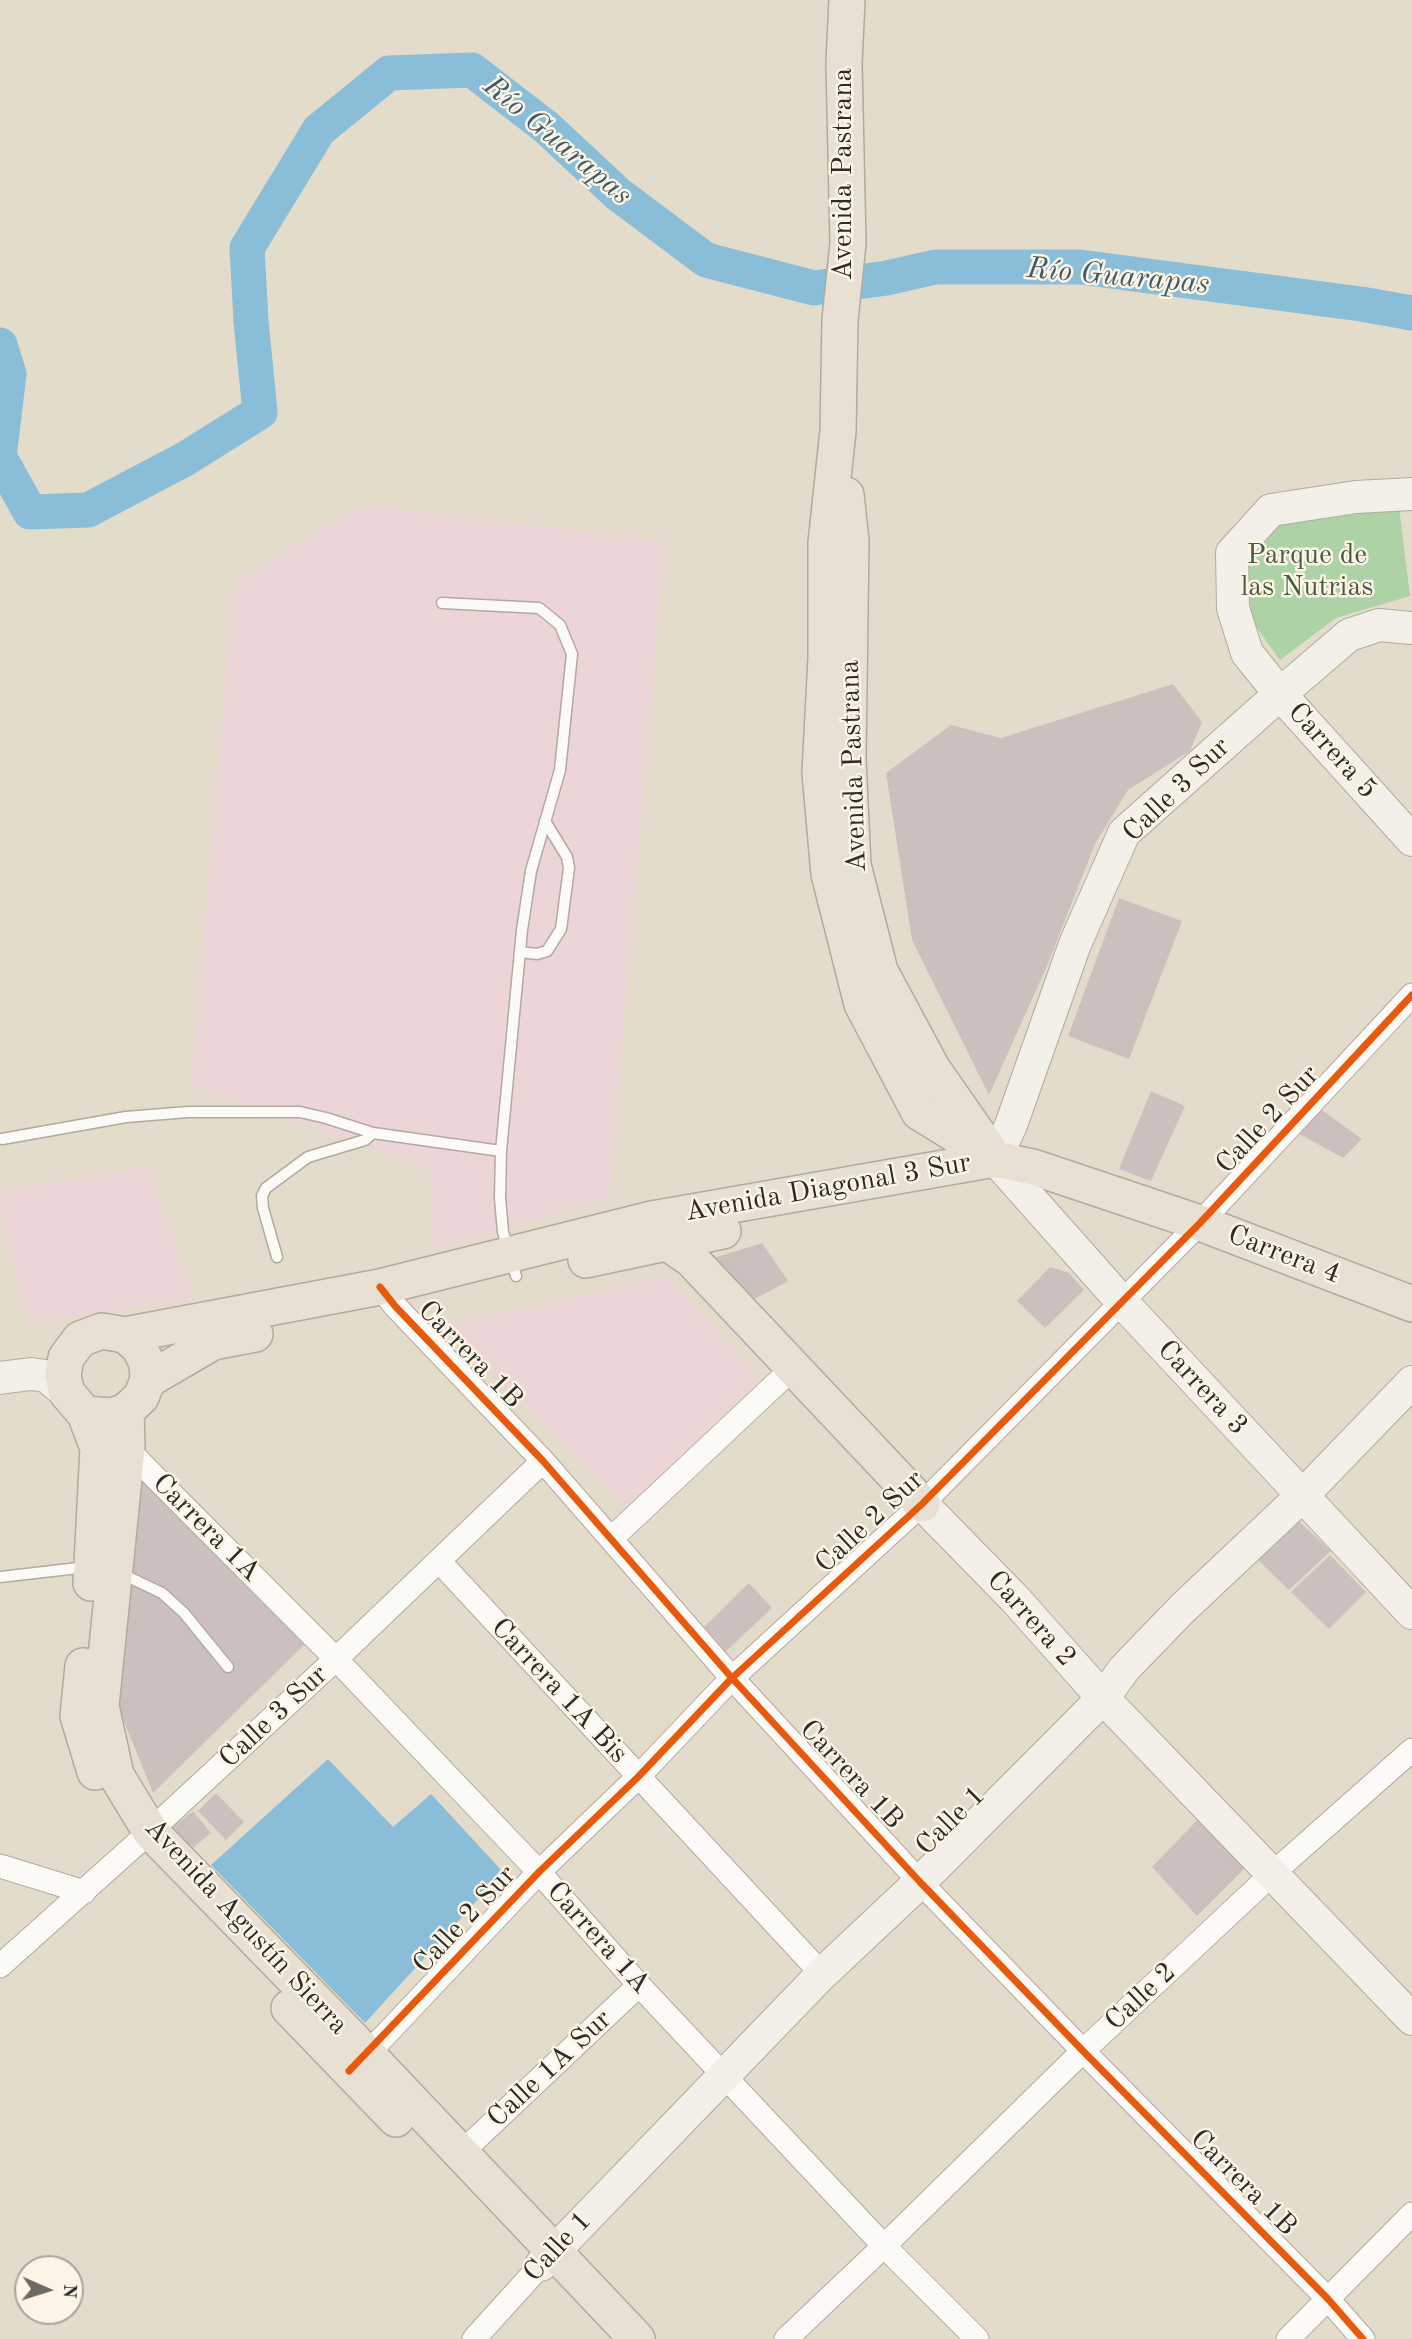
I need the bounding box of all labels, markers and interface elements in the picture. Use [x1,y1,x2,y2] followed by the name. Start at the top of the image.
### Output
[475,68,639,214] water label: Río Guarapas
[827,68,861,280] street label: Avenida Pastrana
[1025,251,1211,303] water label: Río Guarapas
[1241,539,1373,605] park label: Parque de las Nutrias
[833,659,875,873] street label: Avenida Pastrana
[1280,696,1384,806] street label: Carrera 5
[1116,731,1238,849] street label: Calle 3 Sur
[1209,1059,1327,1181] street label: Calle 2 Sur
[683,1146,973,1230] street label: Avenida Diagonal 3 Sur
[1223,1218,1345,1292] street label: Carrera 4
[410,1294,530,1416] street label: Carrera 1B
[1150,1333,1254,1443] street label: Carrera 3
[809,1463,931,1581] street label: Calle 2 Sur
[145,1467,267,1589] street label: Carrera 1A
[979,1564,1083,1674] street label: Carrera 2
[483,1611,635,1771] street label: Carrera 1A Bis
[213,1658,335,1776] street label: Calle 3 Sur
[792,1713,910,1837] street label: Carrera 1B
[909,1779,993,1863] street label: Calle 1
[137,1812,355,2042] street label: Avenida Agustín Sierra
[406,1859,524,1981] street label: Calle 2 Sur
[539,1875,657,2001] street label: Carrera 1A
[1099,1956,1183,2038] street label: Calle 2
[481,2003,619,2135] street label: Calle 1A Sur
[1183,2123,1303,2243] street label: Carrera 1B
[517,2205,599,2289] street label: Calle 1
[14,2255,84,2325] north arrow
[59,2283,78,2299] text: N

